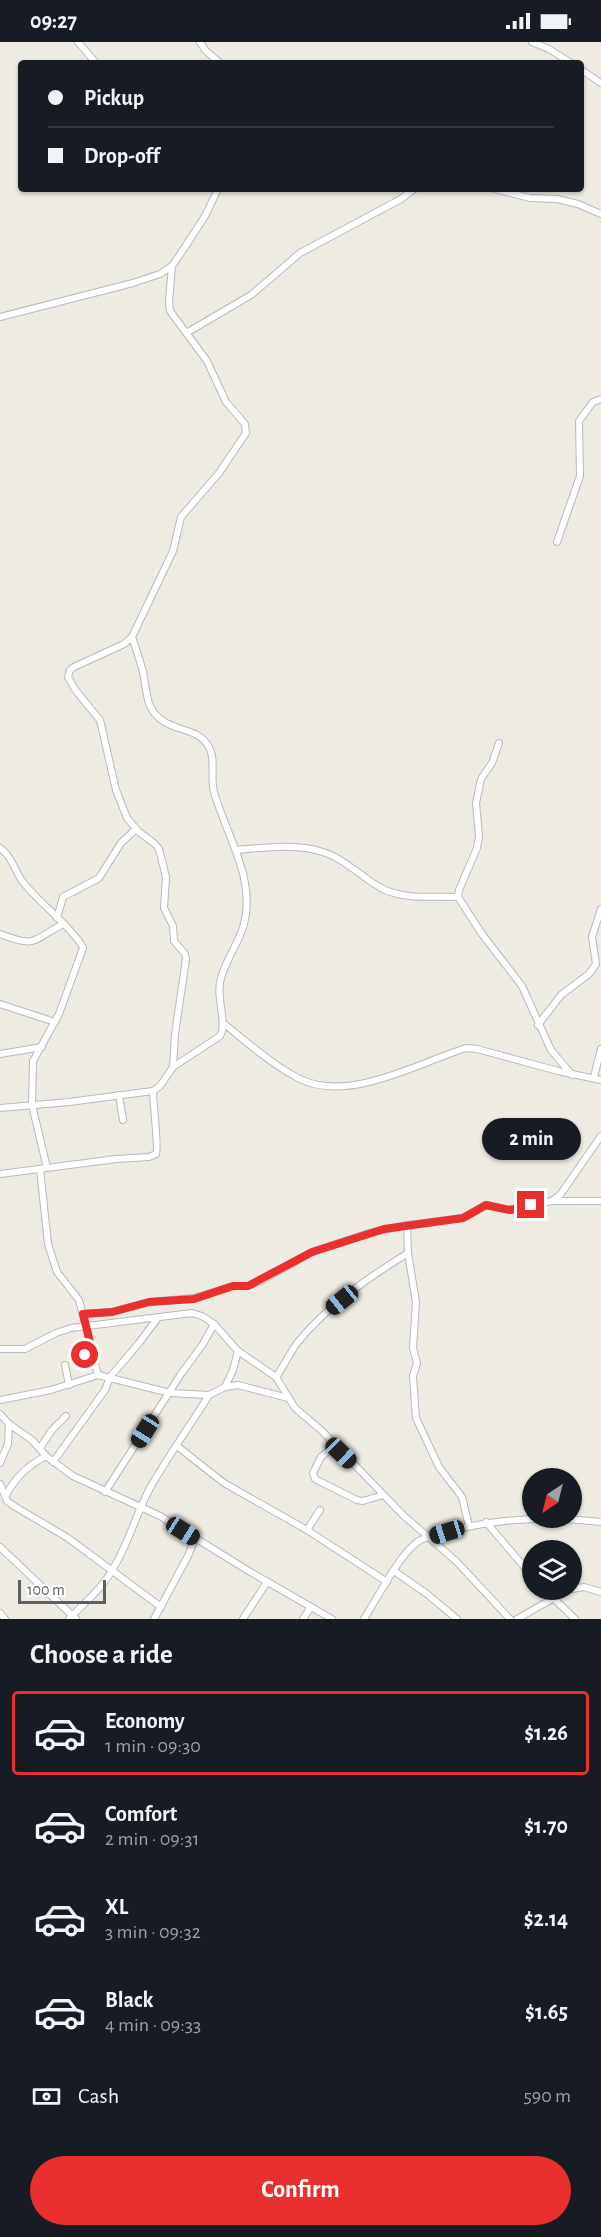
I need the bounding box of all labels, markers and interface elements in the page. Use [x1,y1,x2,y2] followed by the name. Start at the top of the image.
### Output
[30,10,77,32] text: 09:27
[84,87,144,109] text: Pickup
[84,145,160,167] text: Drop-off
[482,1118,580,1160] callout: 2 min
[509,1129,554,1149] text: 2 min
[517,1191,544,1218] route end
[322,1282,362,1318] car
[71,1341,98,1368] route start
[128,1411,162,1451] car
[322,1434,360,1472] car
[522,1468,582,1528] north arrow
[522,1468,582,1600] map controls
[163,1514,203,1548] car
[427,1518,467,1546] car
[522,1540,582,1600] button: layers
[18,1577,106,1604] scale bar
[27,1582,65,1598] text: 100 m
[30,1641,173,1668] text: Choose a ride
[33,1706,87,1760] icon: car
[105,1710,185,1732] text: Economy
[524,1722,568,1744] text: $1.26
[105,1736,201,1756] text: 1 min · 09:30
[33,1799,87,1853] icon: car
[105,1803,177,1825] text: Comfort
[524,1815,568,1837] text: $1.70
[105,1829,199,1849] text: 2 min · 09:31
[33,1892,87,1946] icon: car
[105,1896,128,1918] text: XL
[524,1908,568,1930] text: $2.14
[105,1922,201,1942] text: 3 min · 09:32
[33,1985,87,2039] icon: car
[105,1989,153,2011] text: Black
[525,2001,568,2023] text: $1.65
[105,2015,201,2035] text: 4 min · 09:33
[30,2080,63,2113] icon: cash
[78,2085,119,2107] text: Cash
[523,2086,571,2106] text: 590 m
[30,2156,571,2225] button: Confirm

